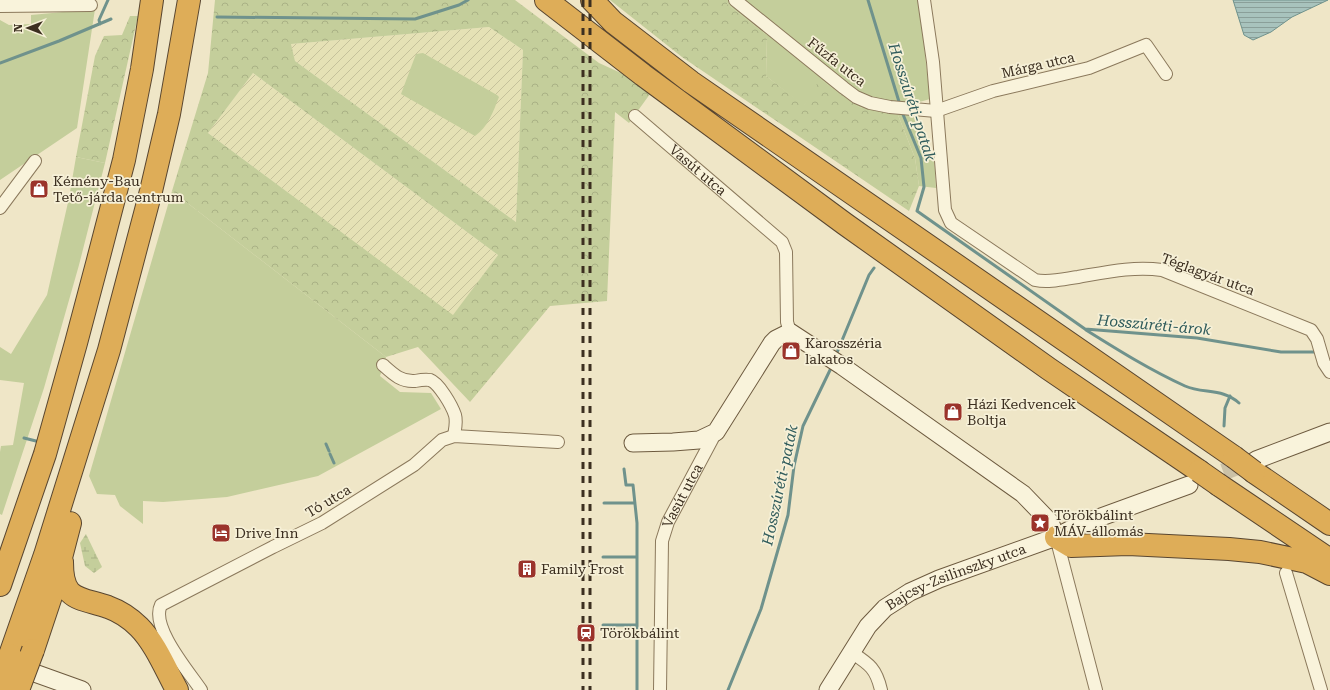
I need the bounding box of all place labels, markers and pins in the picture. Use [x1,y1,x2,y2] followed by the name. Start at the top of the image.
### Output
[53,173,184,205] place label: Kémény-Bau Tető-járda centrum
[28,178,50,200] shop icon: Kémény-Bau Tető-járda centrum
[805,335,882,367] place label: Karosszéria lakatos
[780,340,802,362] shop icon: Karosszéria lakatos
[967,396,1076,428] place label: Házi Kedvencek Boltja
[942,401,964,423] shop icon: Házi Kedvencek Boltja
[1054,507,1144,539] place label: Törökbálint MÁV-állomás
[1029,512,1051,534] place icon: Törökbálint MÁV-állomás
[210,522,232,544] hotel icon: Drive Inn
[235,525,298,541] place label: Drive Inn
[516,558,538,580] building icon: Family Frost
[541,561,624,577] place label: Family Frost
[575,622,597,644] station icon: Törökbálint
[600,625,679,641] place label: Törökbálint

